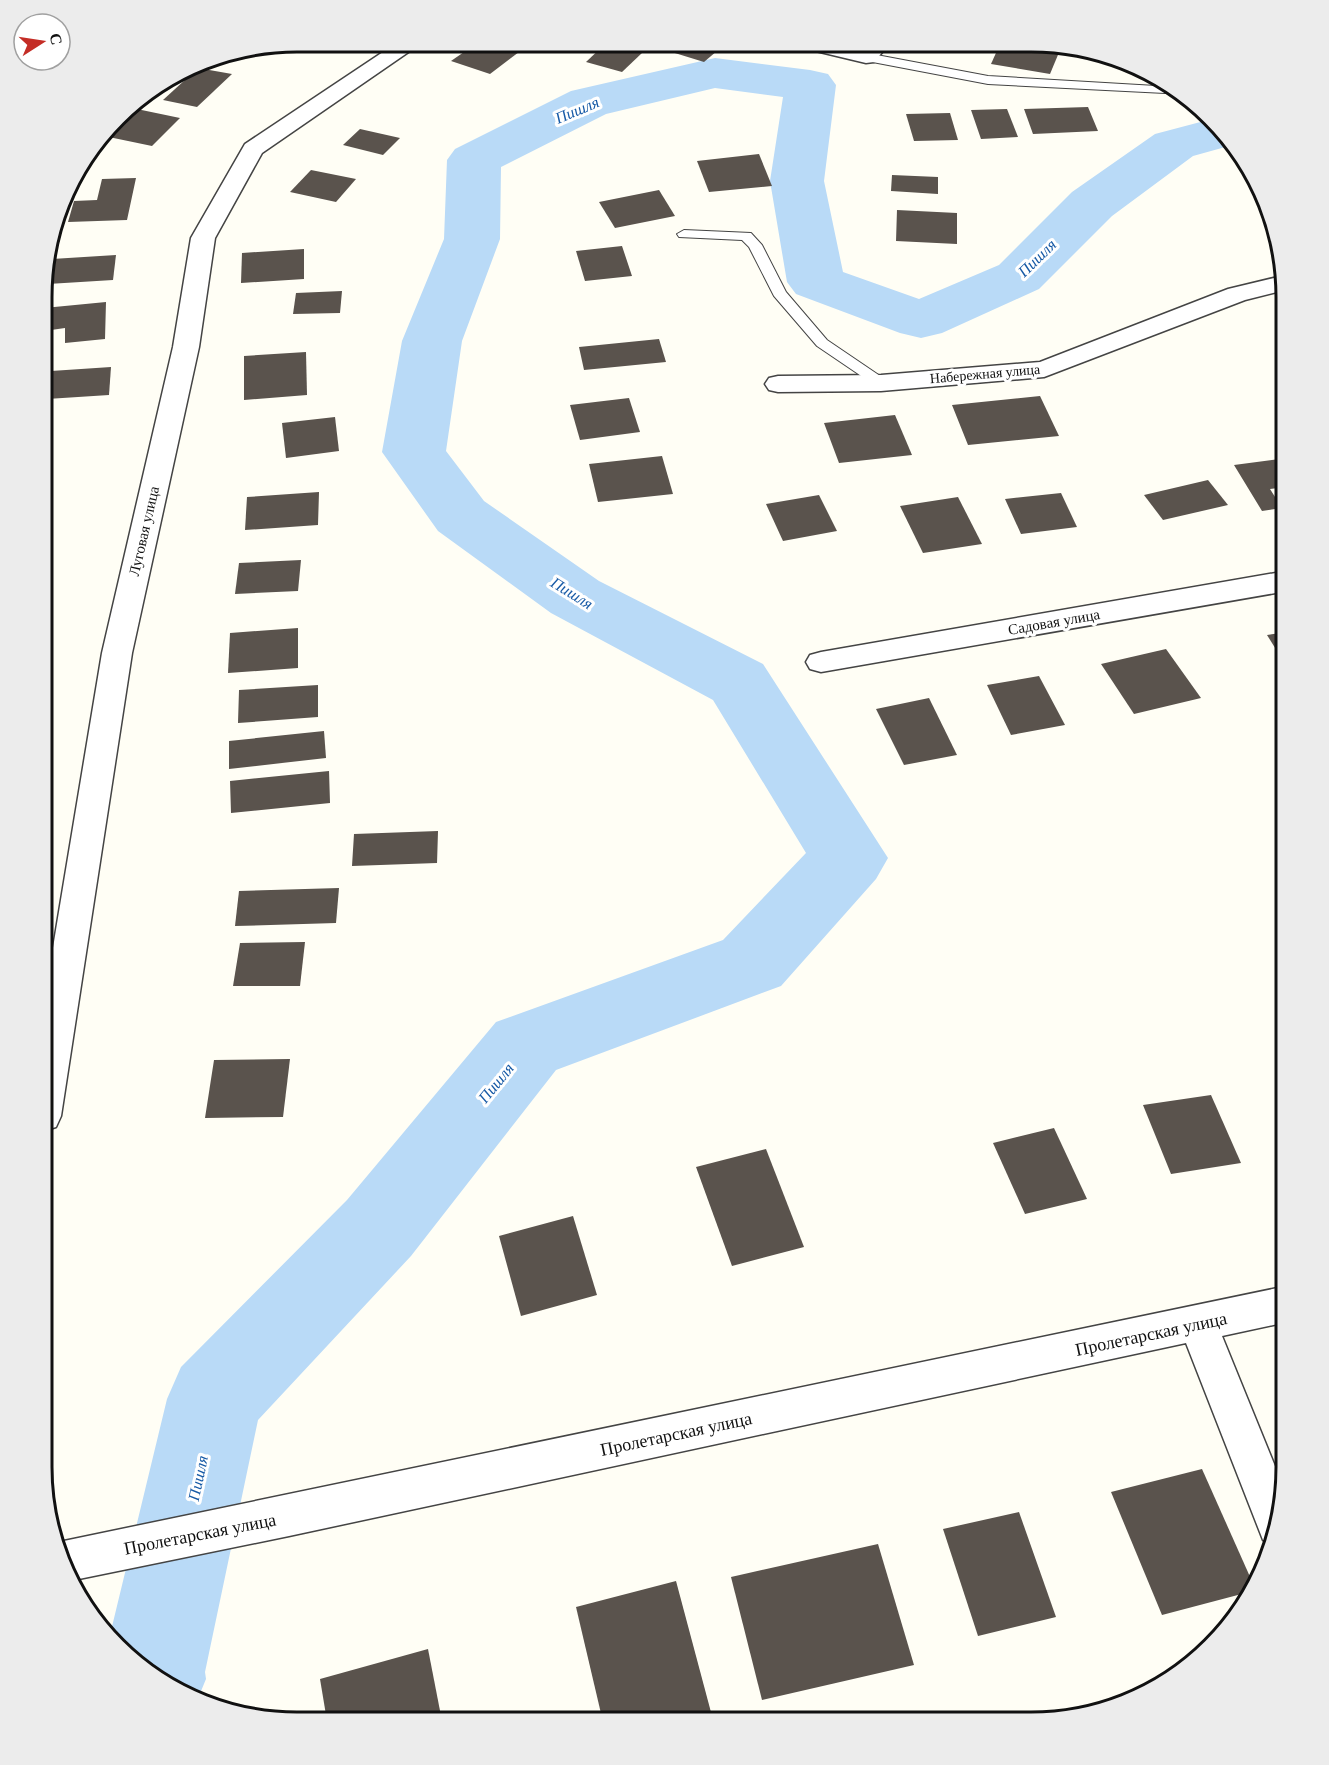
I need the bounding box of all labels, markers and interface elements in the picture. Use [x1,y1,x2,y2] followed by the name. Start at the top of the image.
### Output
[12,12,72,72] north arrow
[47,32,66,46] text: С
[552,93,602,127] water label: Пишля
[1014,236,1059,281] water label: Пишля
[929,362,1042,386] street label: Набережная улица
[126,484,162,578] street label: Луговая улица
[547,573,596,612] water label: Пишля
[1007,606,1102,638] street label: Садовая улица
[474,1060,517,1107] water label: Пишля
[1073,1308,1229,1360] street label: Пролетарская улица
[598,1408,754,1460] street label: Пролетарская улица
[185,1454,211,1503] water label: Пишля
[122,1509,278,1559] street label: Пролетарская улица

